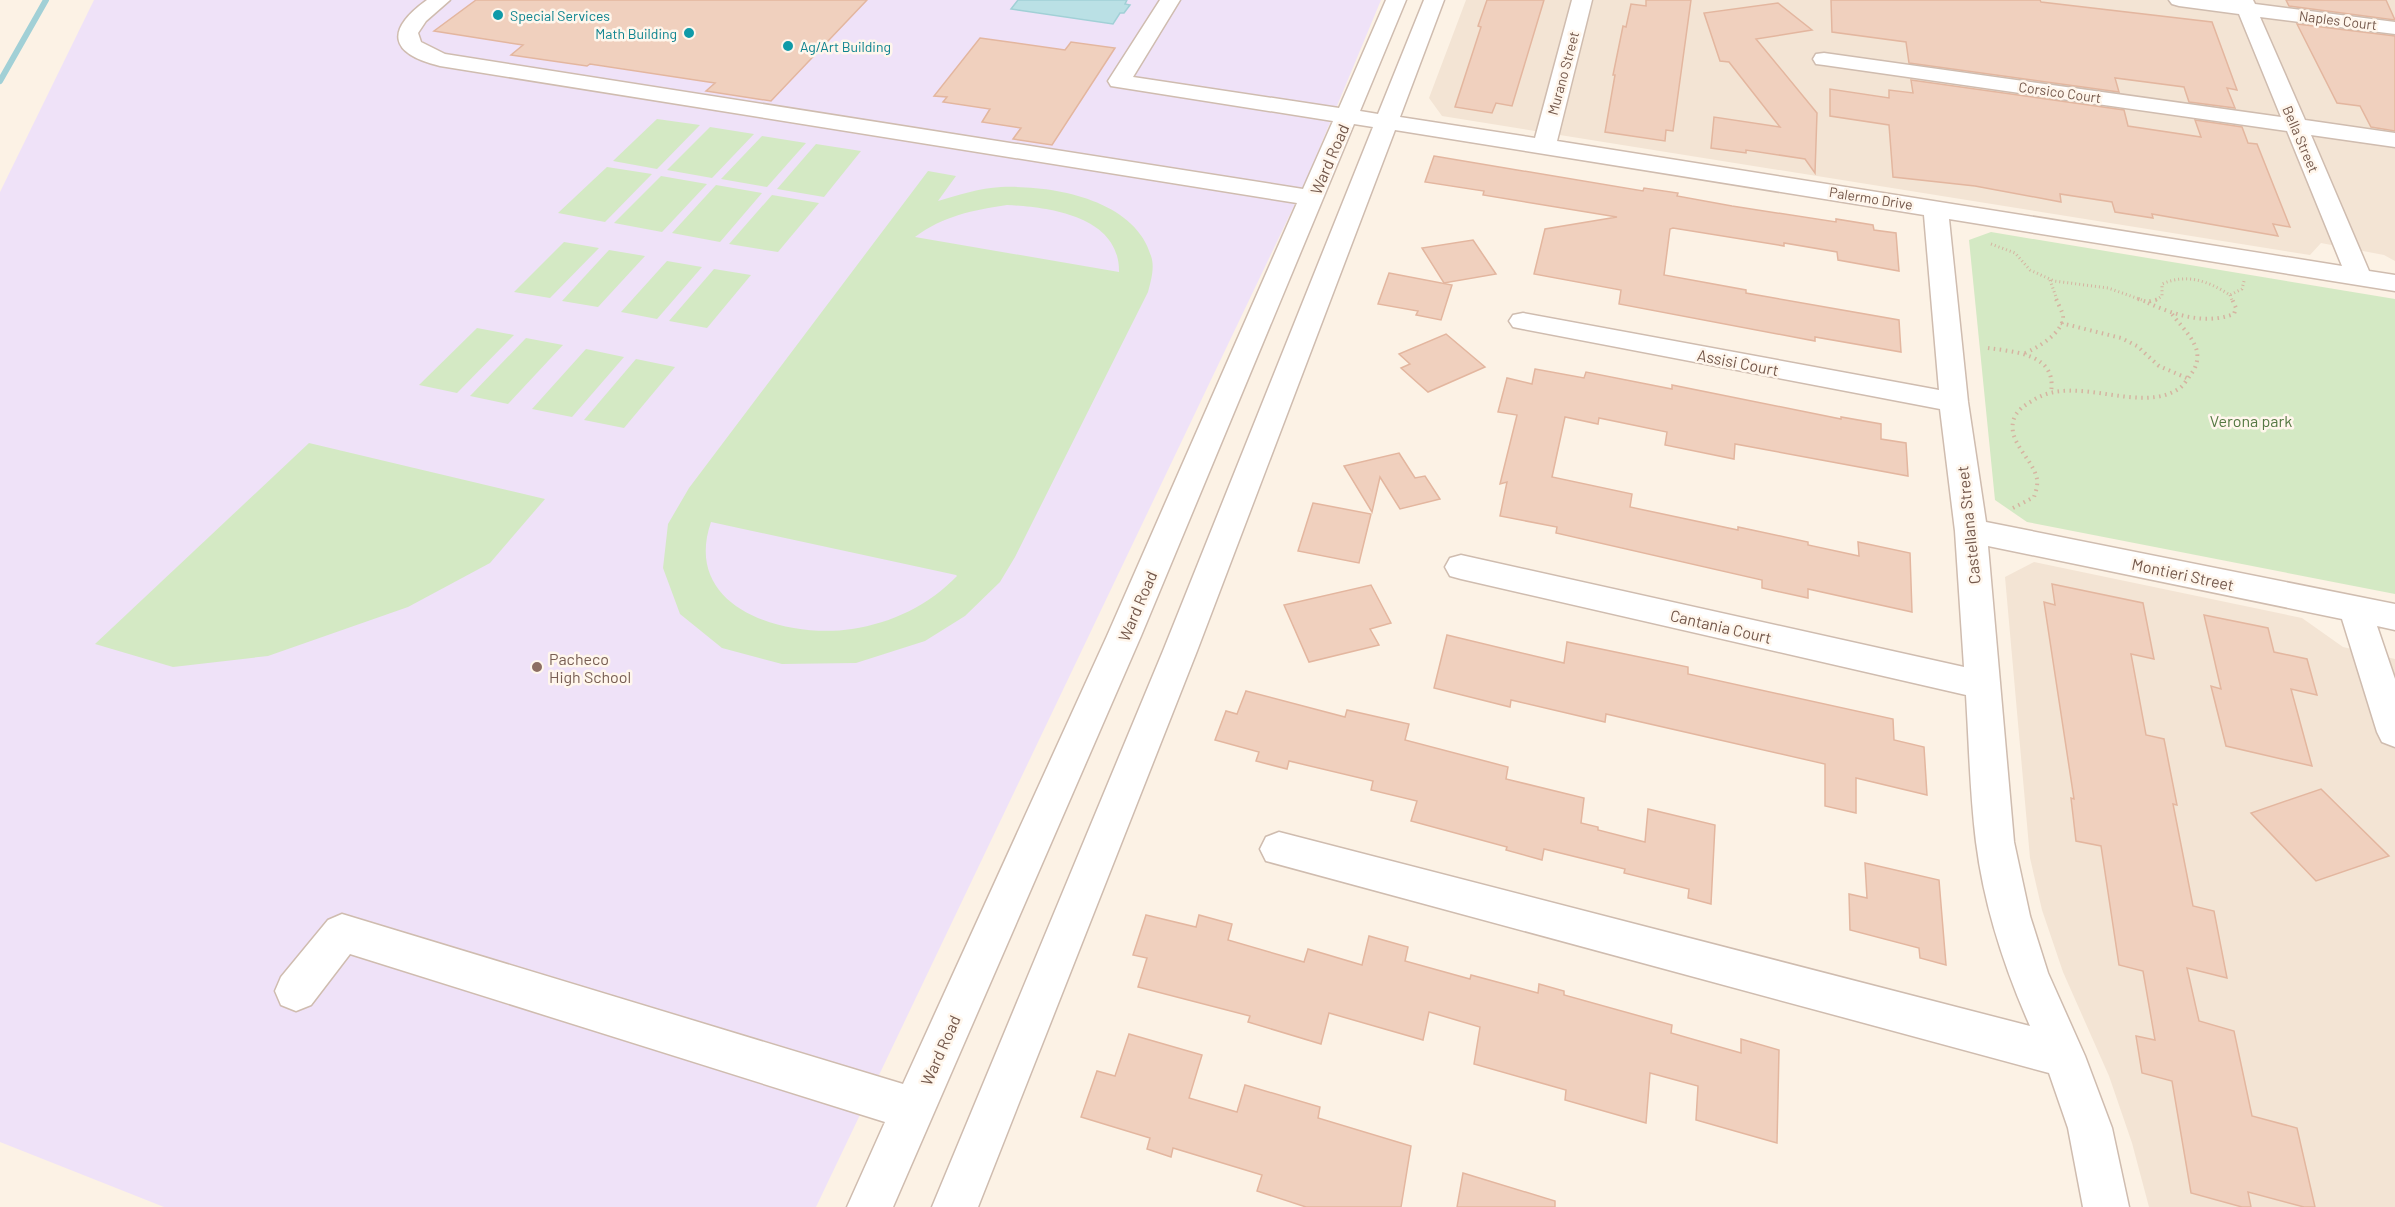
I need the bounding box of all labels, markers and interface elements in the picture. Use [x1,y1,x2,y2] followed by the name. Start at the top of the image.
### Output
[510,7,610,24] place label: Special Services
[2298,7,2378,33] street label: Naples Court
[491,8,505,22] marker: Special Services
[595,25,677,42] place label: Math Building
[682,26,696,40] marker: Math Building
[1544,29,1582,117] street label: Murano Street
[800,38,891,55] place label: Ag/Art Building
[781,39,795,53] marker: Ag/Art Building
[2018,78,2102,106] street label: Corsico Court
[2279,103,2323,175] street label: Bella Street
[1306,121,1352,197] street label: Ward Road
[1828,183,1914,213] street label: Palermo Drive
[1696,345,1780,379] street label: Assisi Court
[2210,411,2292,430] park label: Verona park
[1952,465,1984,585] street label: Castellana Street
[2130,554,2236,594] street label: Montieri Street
[1114,568,1160,644] street label: Ward Road
[1669,605,1773,647] street label: Cantania Court
[549,649,631,686] place label: Pacheco High School
[530,660,544,674] marker: Pacheco High School
[916,1012,964,1088] street label: Ward Road

